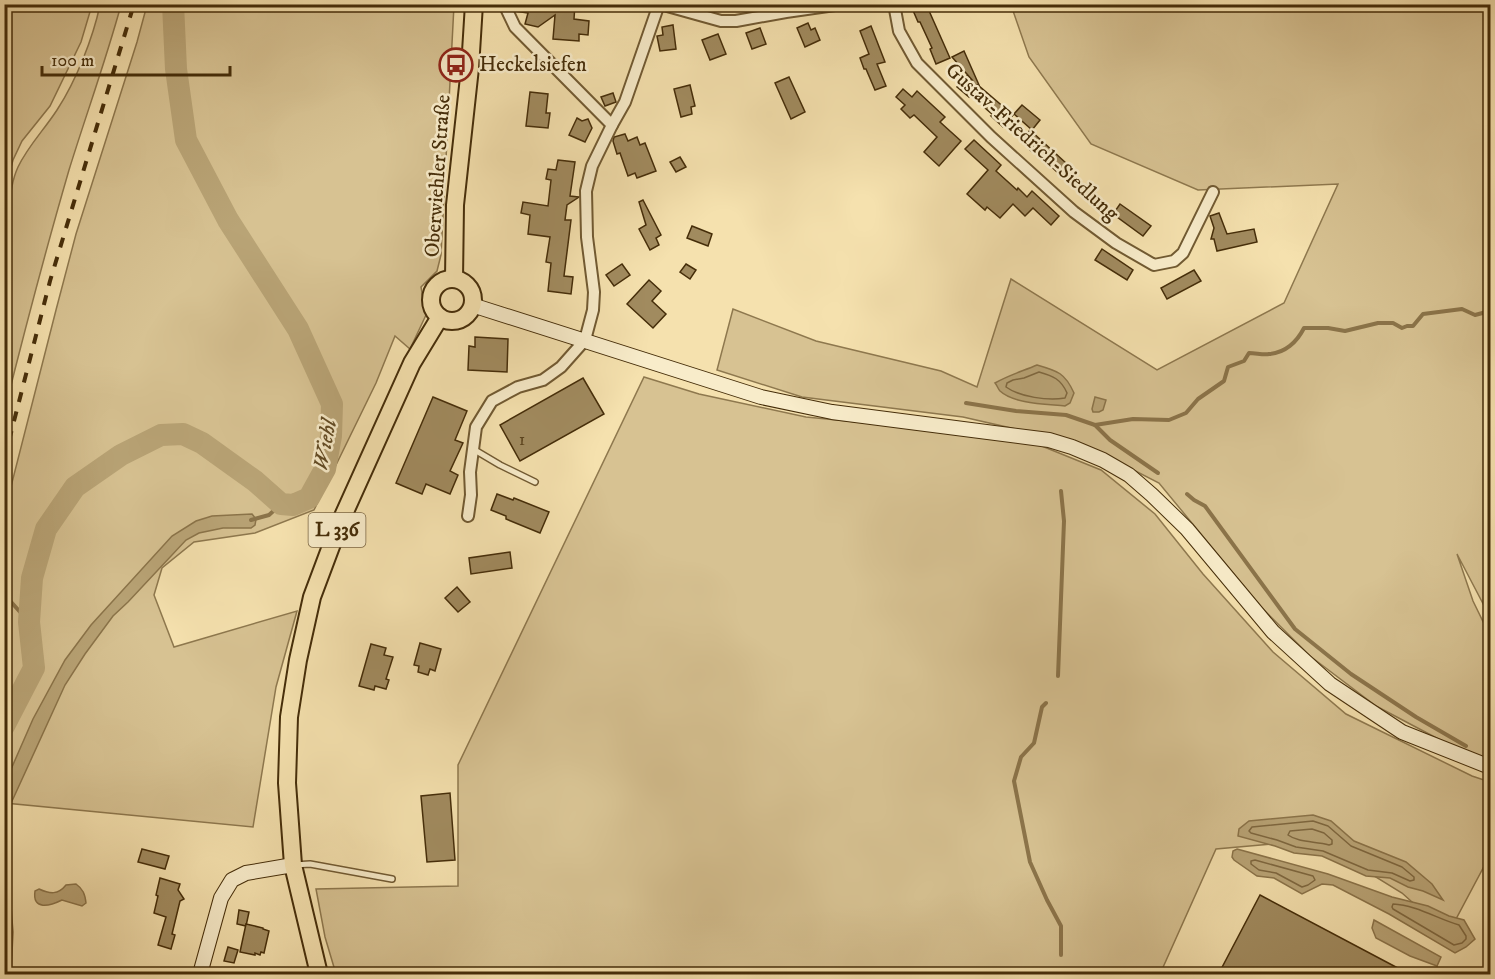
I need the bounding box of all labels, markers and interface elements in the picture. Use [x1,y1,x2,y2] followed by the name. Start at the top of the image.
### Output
[42,39,230,77] scale bar
[438,47,474,83] bus stop icon: Heckelsiefen
[51,50,94,72] text: 100 m
[479,52,587,78] place label: Heckelsiefen
[940,57,1125,227] street label: Gustav-Friedrich-Siedlung
[419,93,457,258] street label: Oberwiehler Straße
[307,415,343,473] water label: Wiehl
[519,429,525,451] house number: 1
[308,513,366,547] road number: L 336

